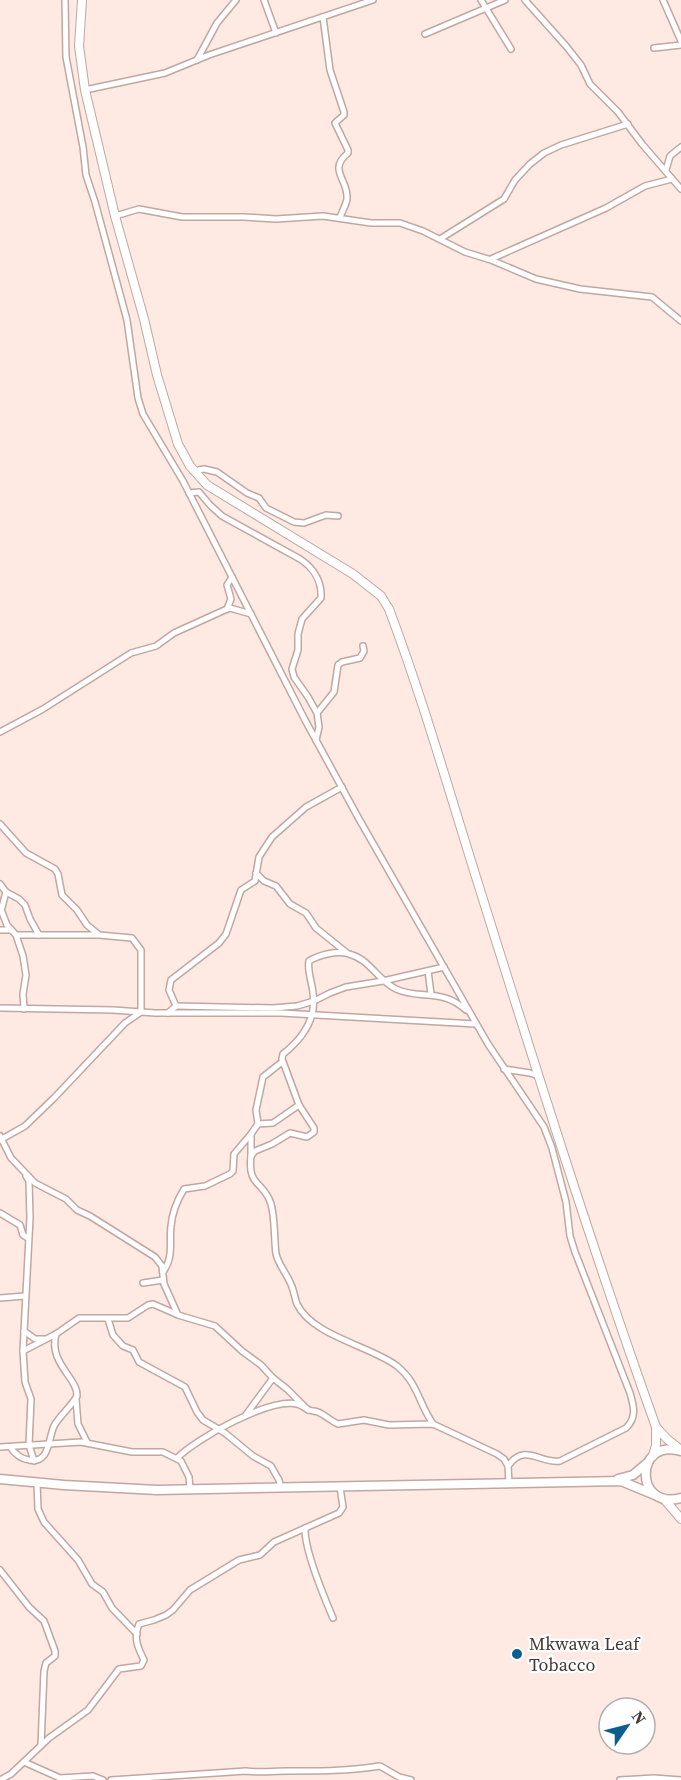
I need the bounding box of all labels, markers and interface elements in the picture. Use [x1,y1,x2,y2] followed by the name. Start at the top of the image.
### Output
[529,1631,641,1677] place label: Mkwawa Leaf Tobacco
[510,1647,524,1661] marker: Mkwawa Leaf Tobacco
[597,1696,657,1756] north arrow
[627,1706,652,1729] text: N

